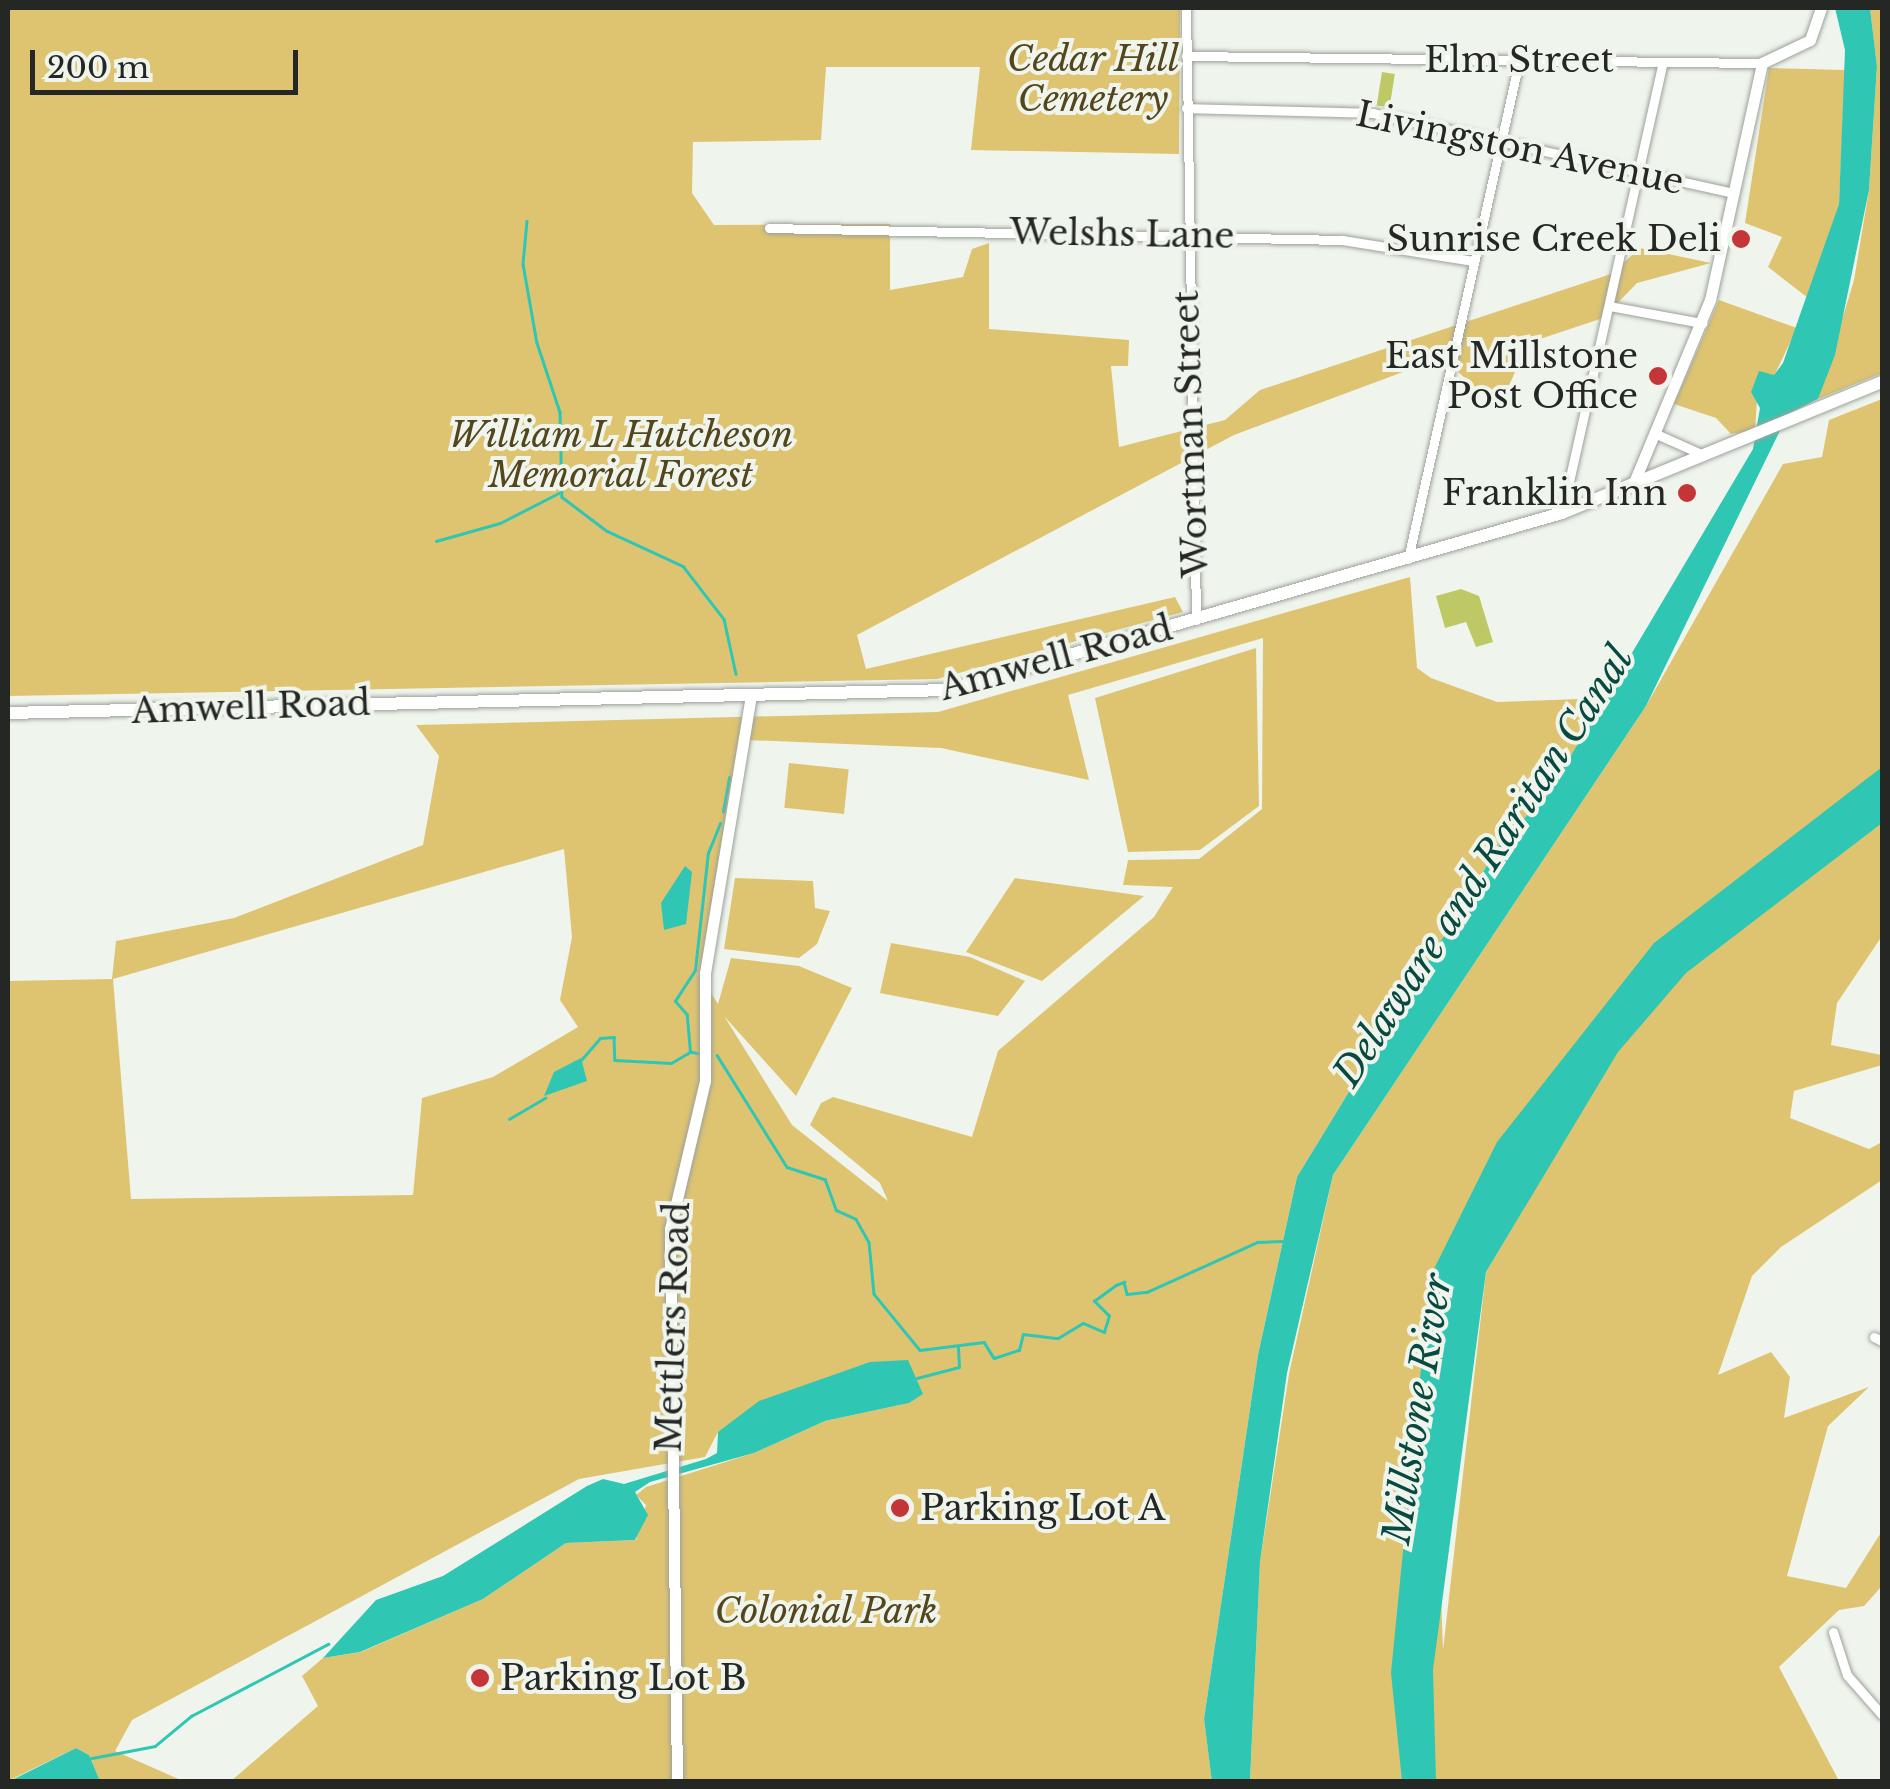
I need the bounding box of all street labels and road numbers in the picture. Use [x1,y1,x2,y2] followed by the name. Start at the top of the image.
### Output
[1424,39,1614,81] street label: Elm Street
[1352,93,1688,203] street label: Livingston Avenue
[1009,211,1235,257] street label: Welshs Lane
[1165,290,1217,578] street label: Wortman Street
[935,607,1177,709] street label: Amwell Road
[131,682,371,732] street label: Amwell Road
[648,1201,698,1453] street label: Mettlers Road

